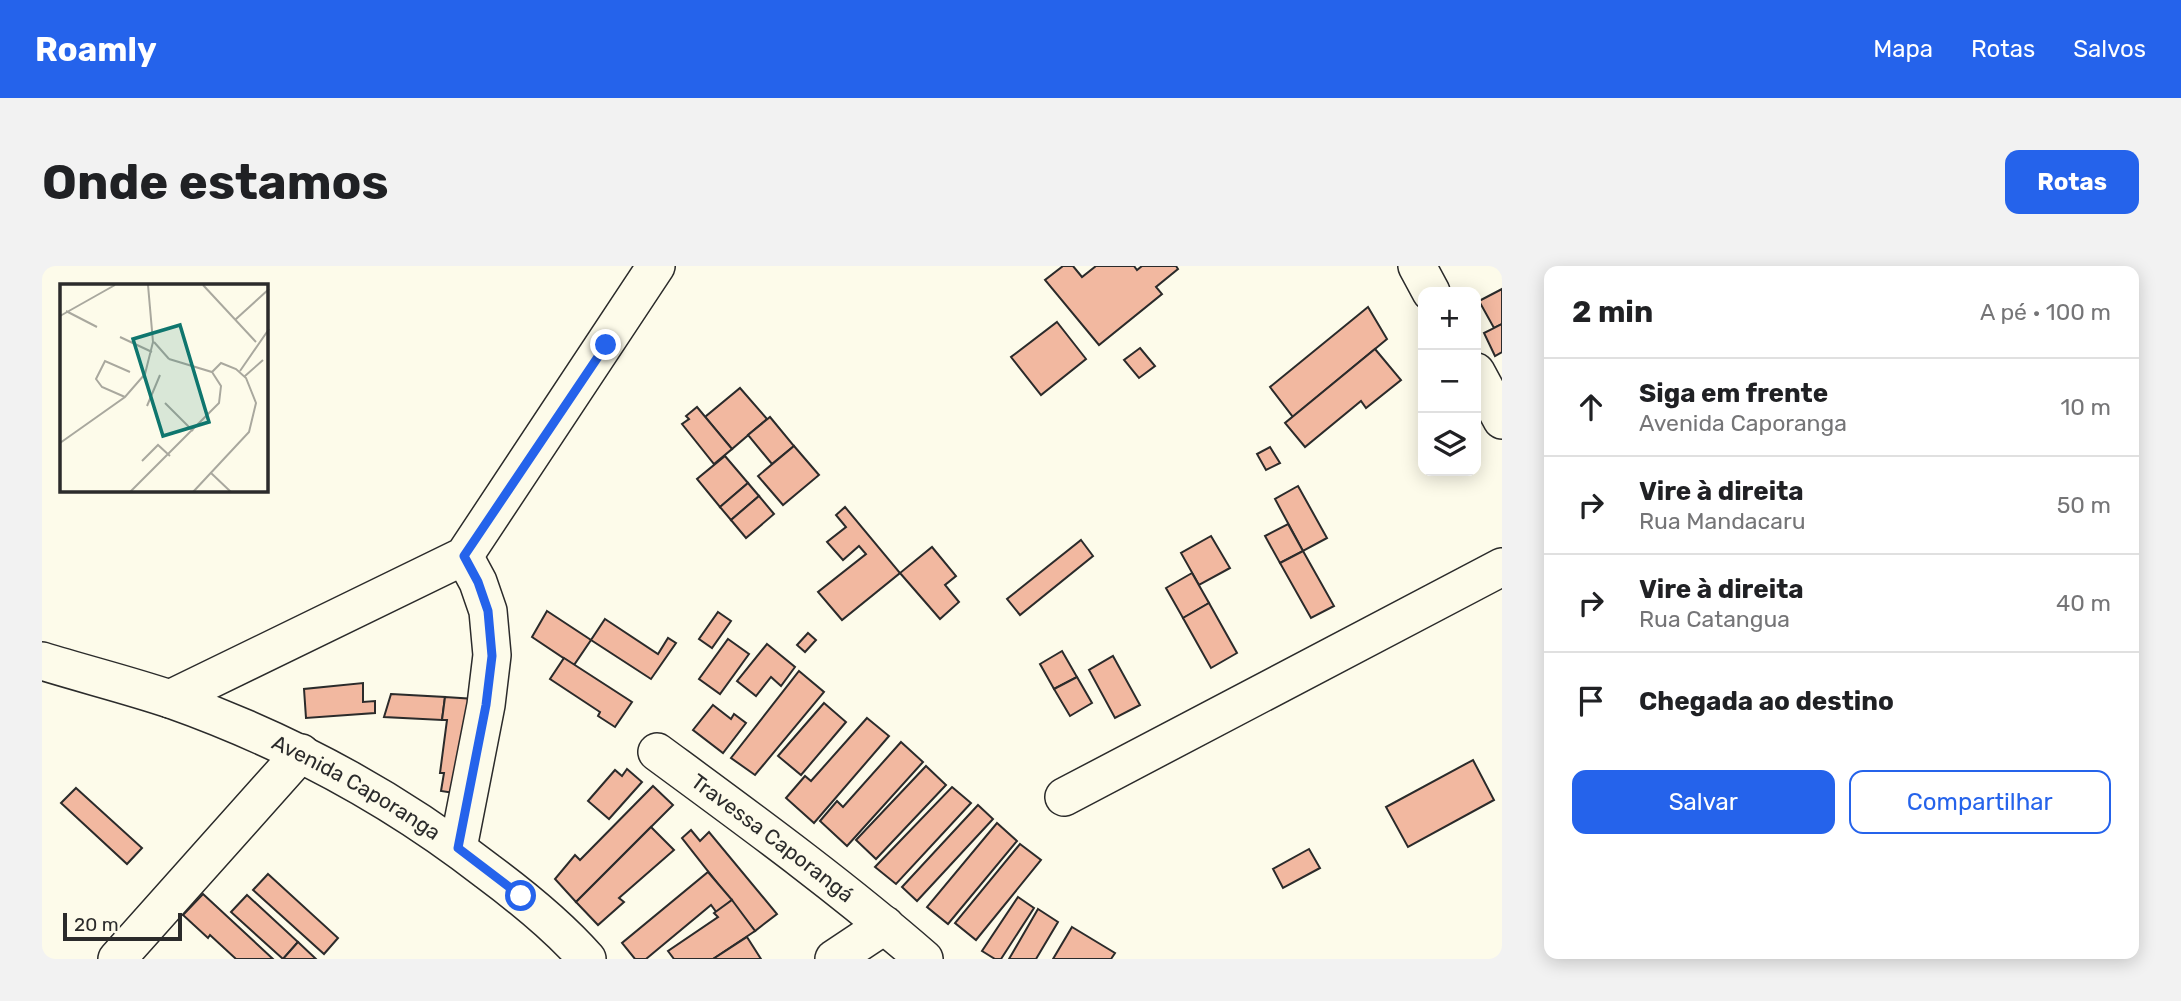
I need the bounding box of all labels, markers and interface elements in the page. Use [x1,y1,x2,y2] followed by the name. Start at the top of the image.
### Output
[35,30,157,69] text: Roamly
[1873,35,1933,63] text: Mapa
[1971,35,2035,63] text: Rotas
[2073,35,2146,63] text: Salvos
[2005,150,2139,214] button: Rotas
[42,153,389,211] text: Onde estamos
[60,284,268,492] inset map
[1418,287,1481,476] map controls
[1418,287,1481,350] button: +
[1572,294,1653,330] text: 2 min
[1980,298,2111,326] text: A pé · 100 m
[590,329,621,360] route end
[1418,350,1481,413] button: −
[1639,378,1828,409] text: Siga em frente
[1572,388,1610,426] icon: ahead
[2060,393,2111,421] text: 10 m
[1639,409,1847,437] text: Avenida Caporanga
[1418,413,1481,476] button: layers
[1639,476,1804,507] text: Vire à direita
[1572,486,1610,524] icon: right
[2057,491,2111,519] text: 50 m
[1639,507,1806,535] text: Rua Mandacaru
[1639,574,1804,605] text: Vire à direita
[1572,584,1610,622] icon: right
[2056,589,2111,617] text: 40 m
[1639,605,1790,633] text: Rua Catangua
[1572,682,1610,720] icon: arrive
[1639,686,1894,717] text: Chegada ao destino
[268,729,445,845] street label: Avenida Caporanga
[686,768,859,907] street label: Travessa Caporangá
[1572,770,1835,834] button: Salvar
[1849,770,2111,834] button: Compartilhar
[505,880,536,911] route start
[63,910,182,942] scale bar
[74,913,119,936] text: 20 m

